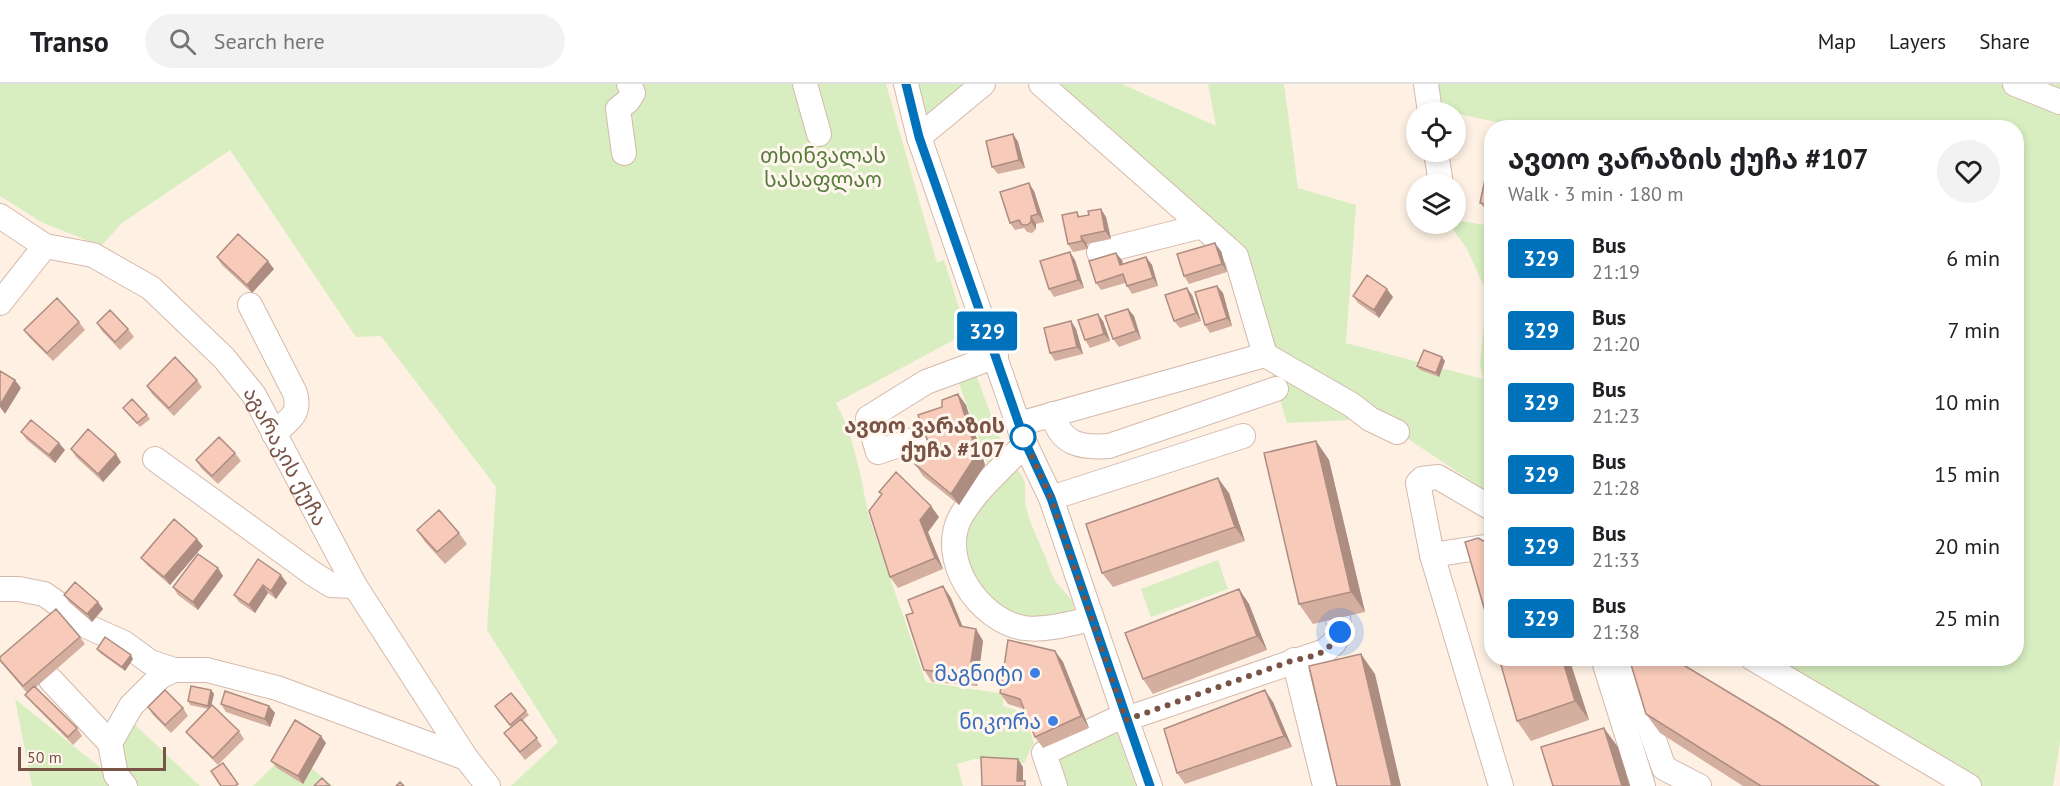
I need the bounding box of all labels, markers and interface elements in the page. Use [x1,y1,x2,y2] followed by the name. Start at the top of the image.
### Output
[145,14,565,68] search box
[30,23,109,60] text: Transo
[166,25,199,58] icon: search
[214,27,325,55] text: Search here
[1818,28,1856,55] text: Map
[1889,28,1946,55] text: Layers
[1979,28,2030,55] text: Share
[1406,102,1466,234] map controls
[1406,102,1466,162] button: locate
[1508,140,1869,177] text: ავთო ვარაზის ქუჩა #107
[1937,140,2000,203] button: heart
[760,142,886,193] park label: თხინვალას სასაფლაო
[1406,174,1466,234] button: layers
[1508,181,1684,207] text: Walk · 3 min · 180 m
[1592,231,1626,259] text: Bus
[1946,244,2000,272] text: 6 min
[1523,245,1559,272] text: 329
[1592,259,1640,285] text: 21:19
[1592,303,1626,331] text: Bus
[952,312,1022,350] line badge: 329
[1948,316,2000,344] text: 7 min
[1523,317,1559,344] text: 329
[969,318,1005,345] text: 329
[1592,331,1640,357] text: 21:20
[1592,375,1626,403] text: Bus
[238,380,334,530] street label: აგარაკის ქუჩა
[1934,388,2000,416] text: 10 min
[1523,389,1559,416] text: 329
[1592,403,1640,429] text: 21:23
[844,412,1005,463] place label: ავთო ვარაზის ქუჩა #107
[1010,424,1036,450] marker: ავთო ვარაზის ქუჩა #107
[1592,447,1626,475] text: Bus
[1934,460,2000,488] text: 15 min
[1523,461,1559,488] text: 329
[1592,475,1640,501] text: 21:28
[1592,519,1626,547] text: Bus
[1934,532,2000,560] text: 20 min
[1523,533,1559,560] text: 329
[1592,547,1640,573] text: 21:33
[1592,591,1626,619] text: Bus
[1934,604,2000,632] text: 25 min
[1523,605,1559,632] text: 329
[1325,617,1355,647] your location
[1592,619,1640,645] text: 21:38
[934,660,1023,687] place label: მაგნიტი
[1028,666,1042,680] marker: მაგნიტი
[959,708,1041,735] place label: ნიკორა
[1046,714,1060,728] marker: ნიკორა
[18,744,166,772] scale bar
[27,747,62,767] text: 50 m

